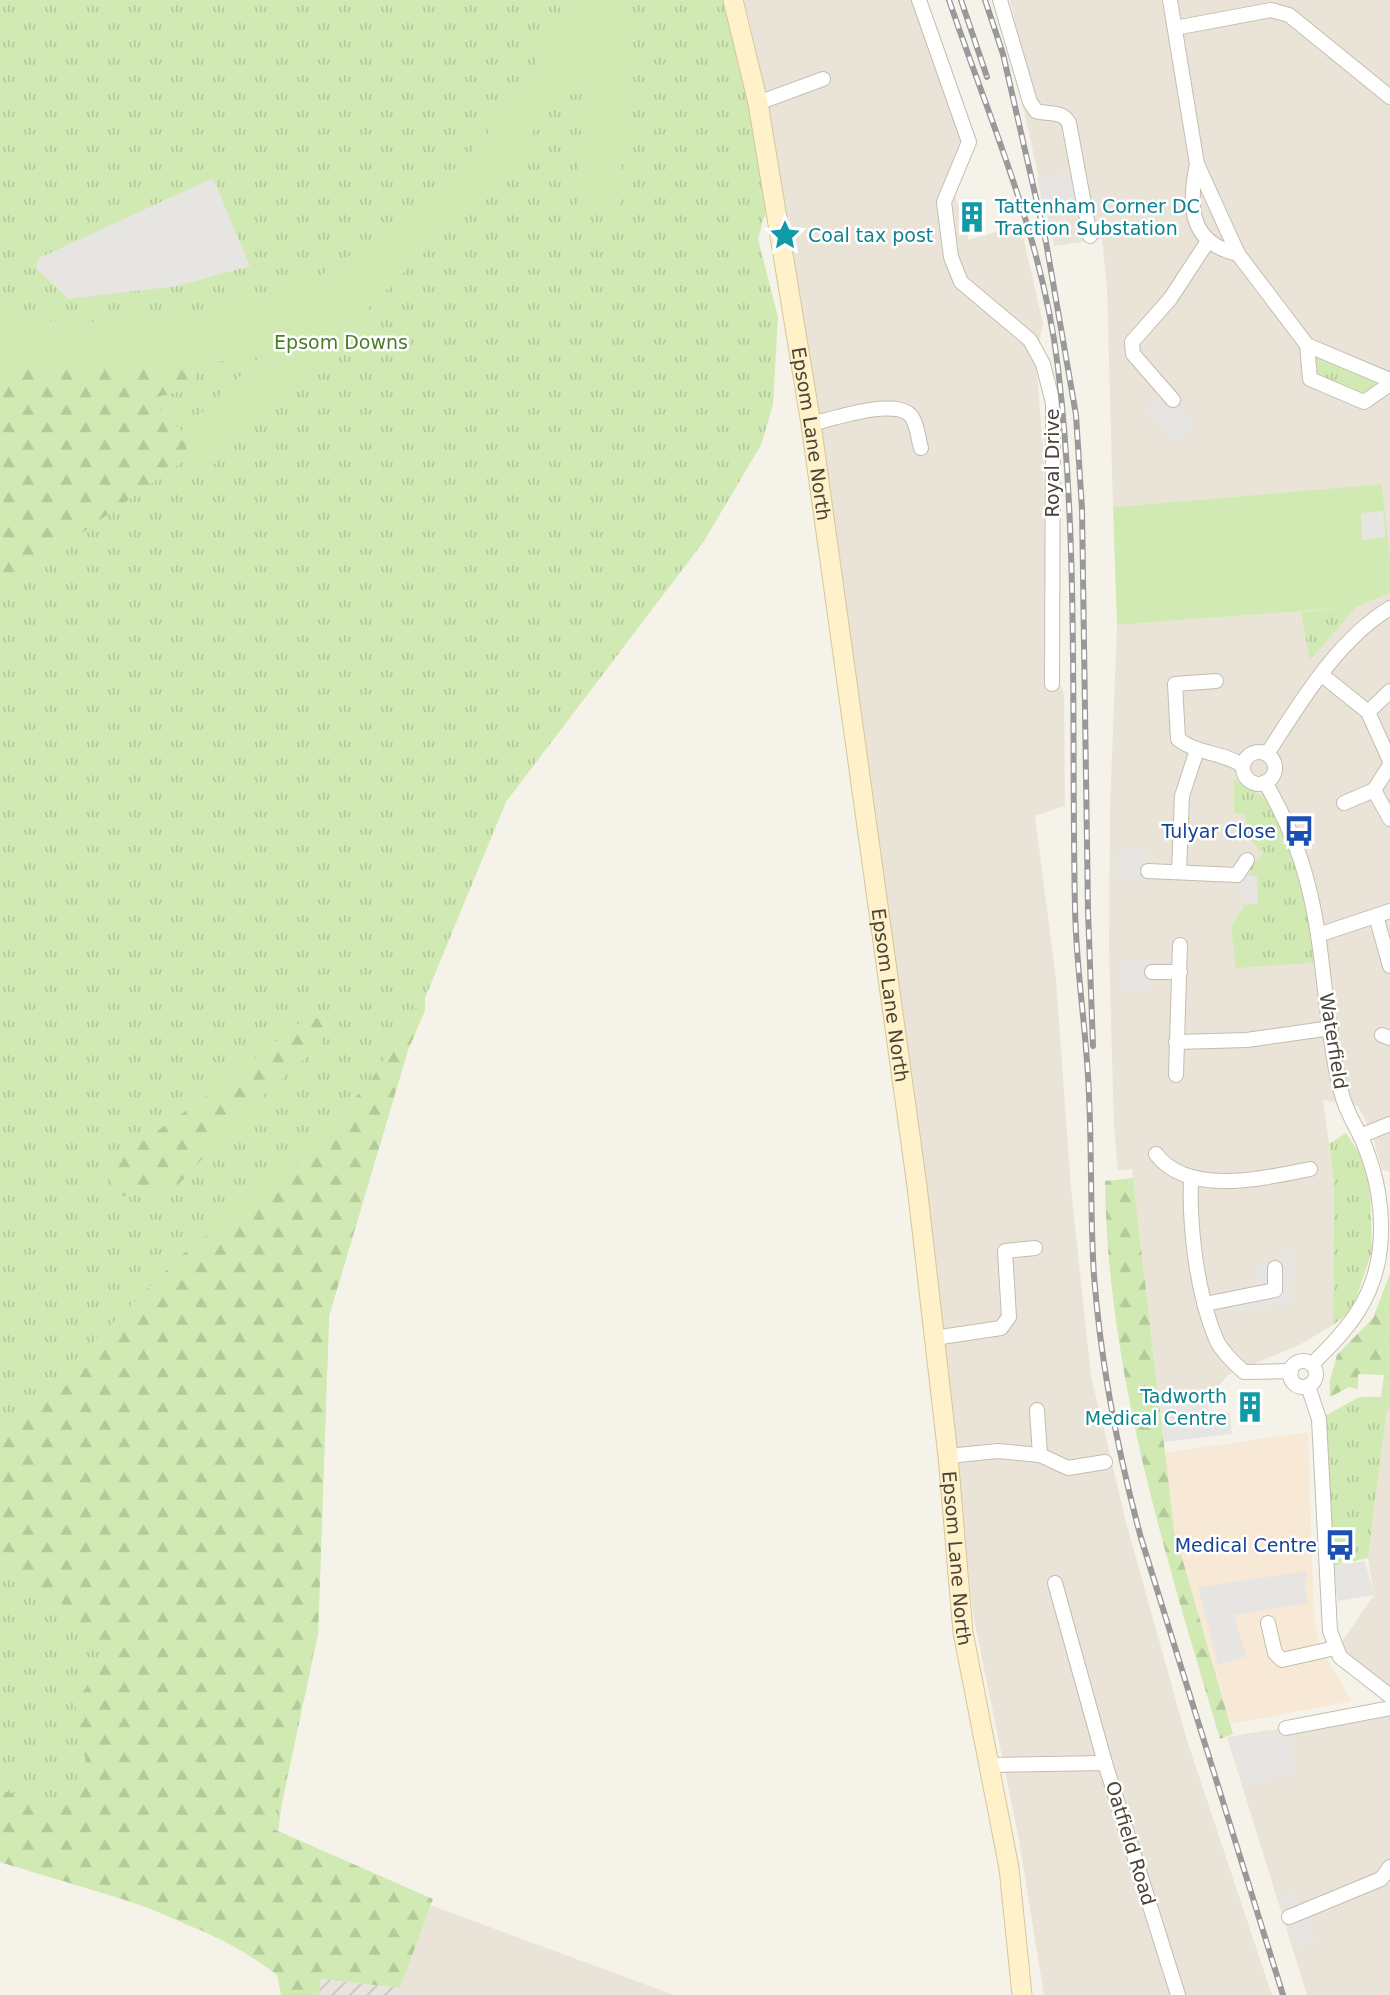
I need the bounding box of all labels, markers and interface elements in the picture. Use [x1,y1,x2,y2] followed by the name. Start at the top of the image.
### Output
[994,195,1200,239] place label: Tattenham Corner DC Traction Substation
[955,200,989,234] building icon: Tattenham Corner DC Traction Substation
[768,218,802,252] place icon: Coal tax post
[808,224,933,246] place label: Coal tax post
[274,331,408,353] park label: Epsom Downs
[787,345,835,522] street label: Epsom Lane North
[1041,409,1063,517] street label: Royal Drive
[1282,814,1316,848] bus stop icon: Tulyar Close
[1160,820,1276,842] place label: Tulyar Close
[867,907,913,1084] street label: Epsom Lane North
[1316,991,1352,1091] street label: Waterfield
[1085,1385,1227,1429] place label: Tadworth Medical Centre
[1233,1390,1267,1424] building icon: Tadworth Medical Centre
[938,1470,976,1647] street label: Epsom Lane North
[1323,1528,1357,1562] bus stop icon: Medical Centre
[1175,1534,1317,1556] place label: Medical Centre
[1102,1778,1160,1908] street label: Oatfield Road

